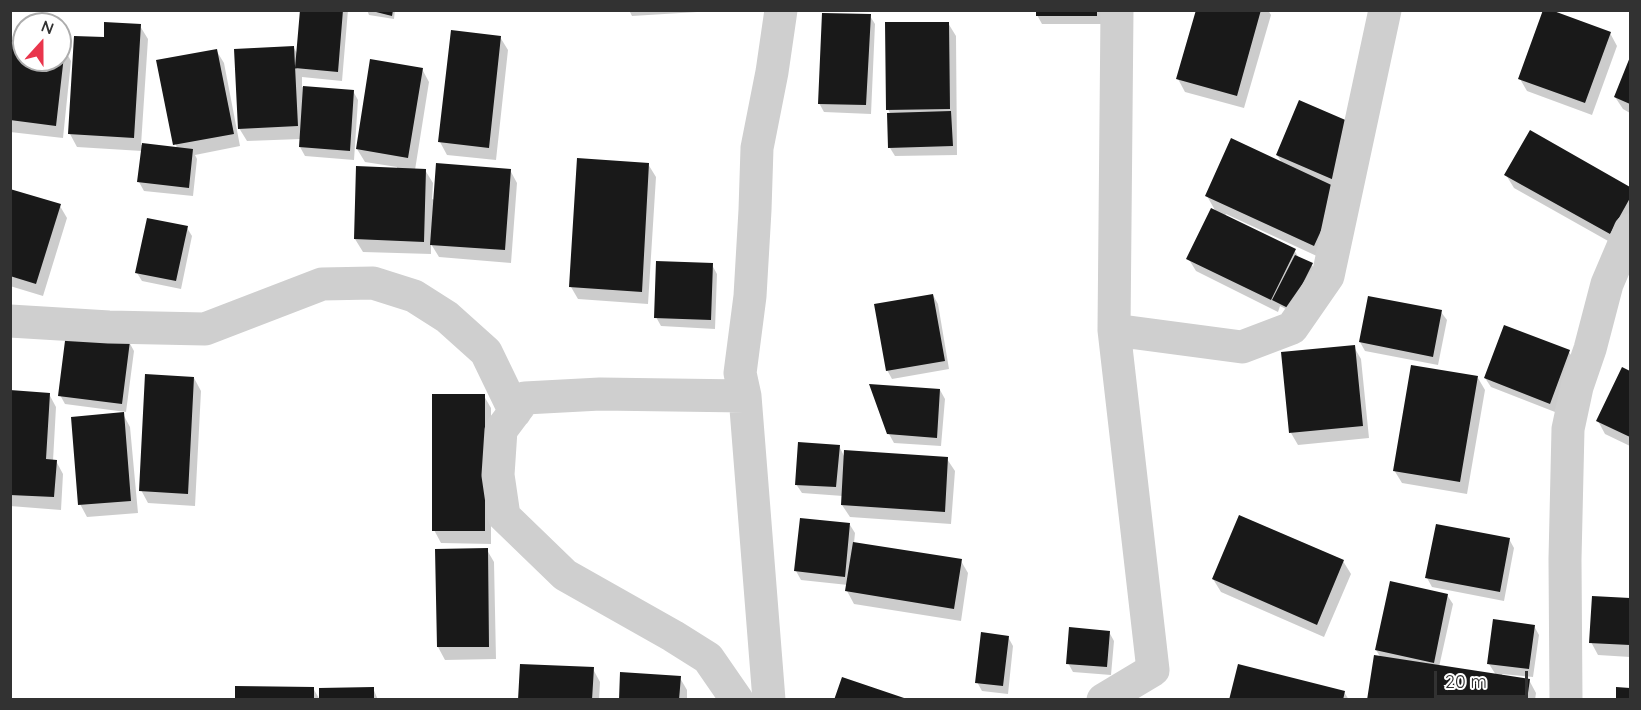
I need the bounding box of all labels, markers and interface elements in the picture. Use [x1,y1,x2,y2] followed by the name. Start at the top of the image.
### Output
[12,12,72,72] north arrow
[39,16,57,39] text: N
[1437,659,1532,697] scale bar
[1445,670,1487,693] text: 20 m

